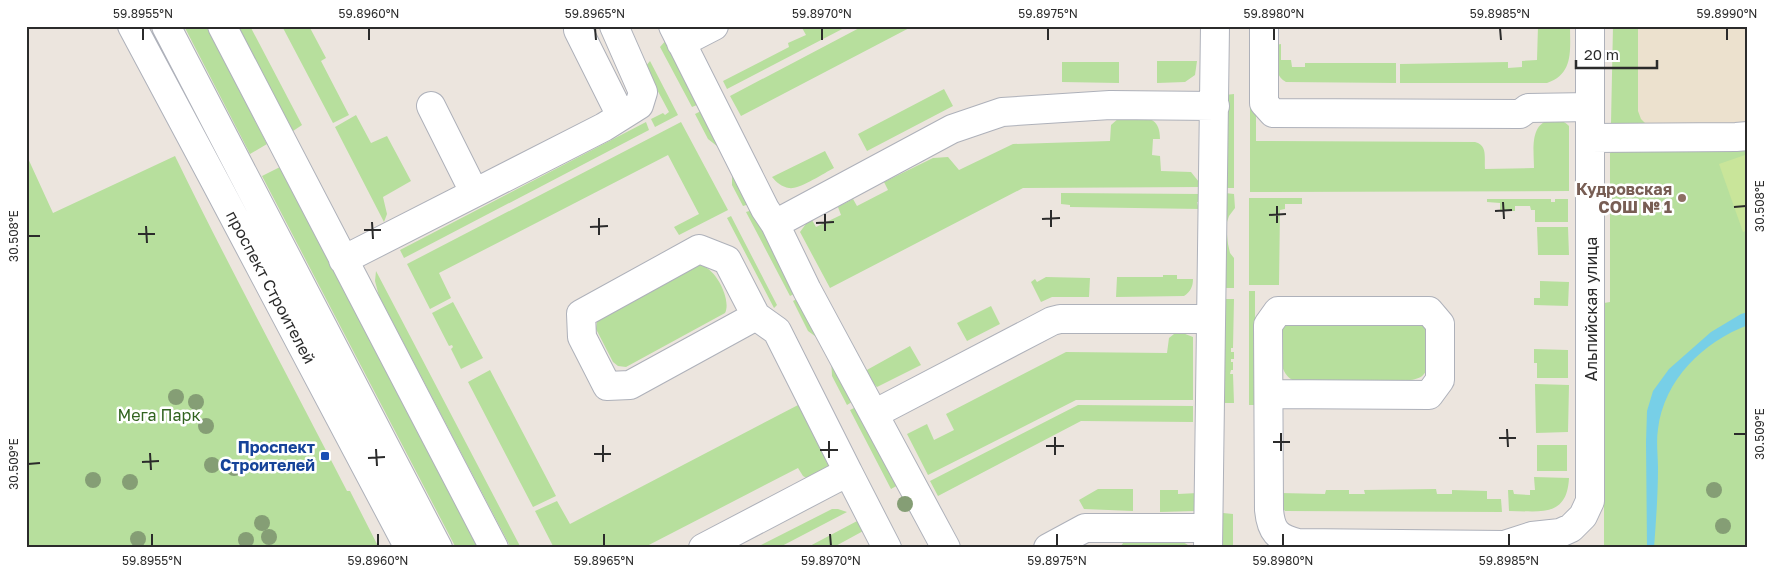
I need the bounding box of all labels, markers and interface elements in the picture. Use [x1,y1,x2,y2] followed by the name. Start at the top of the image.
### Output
[113,6,173,21] text: 59.8955°N
[339,6,399,21] text: 59.8960°N
[565,6,625,21] text: 59.8965°N
[792,6,852,21] text: 59.8970°N
[1018,6,1078,21] text: 59.8975°N
[1244,6,1304,21] text: 59.8980°N
[1470,6,1530,21] text: 59.8985°N
[1697,6,1757,21] text: 59.8990°N
[1576,38,1658,70] scale bar
[1584,45,1619,63] text: 20 m
[1576,179,1672,217] place label: Кудровская СОШ № 1
[1752,180,1767,232] text: 30.508°E
[1676,192,1688,204] marker: Кудровская СОШ № 1
[222,207,320,367] street label: проспект Строителей
[6,210,21,262] text: 30.508°E
[1581,237,1601,381] street label: Альпийская улица
[117,405,201,425] park label: Мега Парк
[1752,408,1767,460] text: 30.509°E
[220,437,315,475] place label: Проспект Строителей
[6,438,21,490] text: 30.509°E
[319,450,331,462] marker: Проспект Строителей
[122,553,182,568] text: 59.8955°N
[348,553,408,568] text: 59.8960°N
[574,553,634,568] text: 59.8965°N
[801,553,861,568] text: 59.8970°N
[1027,553,1087,568] text: 59.8975°N
[1253,553,1313,568] text: 59.8980°N
[1479,553,1539,568] text: 59.8985°N

